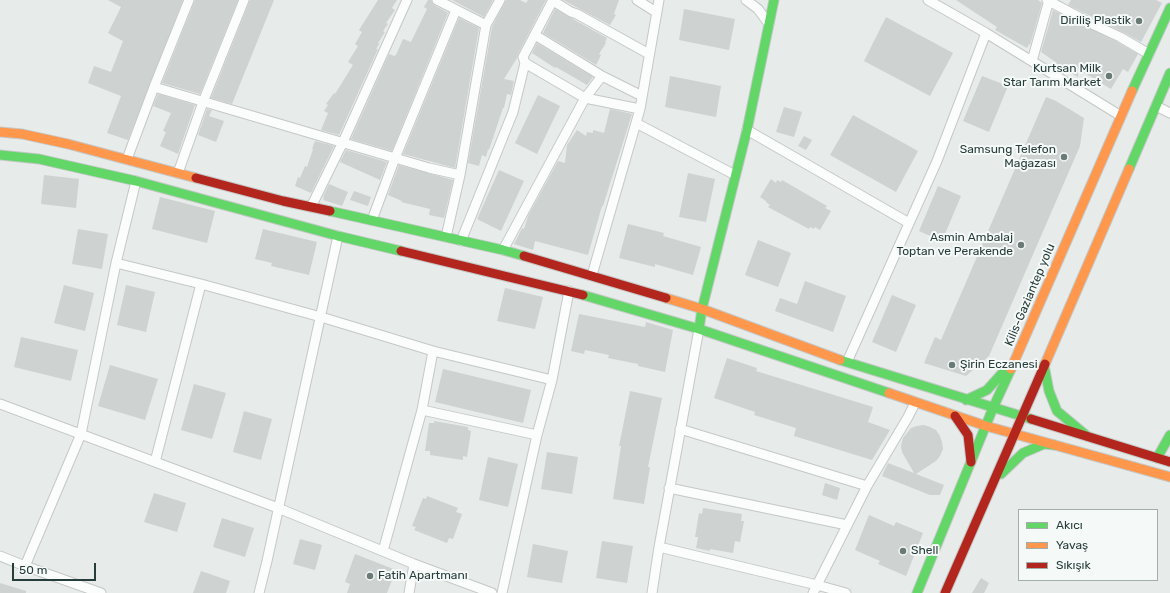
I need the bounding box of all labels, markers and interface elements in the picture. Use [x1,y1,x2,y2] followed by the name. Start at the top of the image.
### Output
[1060,14,1131,28] place label: Diriliş Plastik
[1134,16,1144,26] marker: Diriliş Plastik
[1003,62,1101,90] place label: Kurtsan Milk Star Tarım Market
[1104,71,1114,81] marker: Kurtsan Milk Star Tarım Market
[960,143,1056,171] place label: Samsung Telefon Mağazası
[1059,152,1069,162] marker: Samsung Telefon Mağazası
[896,231,1013,259] place label: Asmin Ambalaj Toptan ve Perakende
[1016,240,1026,250] marker: Asmin Ambalaj Toptan ve Perakende
[1002,241,1058,349] street label: Kilis-Gaziantep yolu
[960,358,1038,372] place label: Şirin Eczanesi
[947,360,957,370] marker: Şirin Eczanesi
[1018,509,1158,581] legend
[1056,518,1083,532] text: Akıcı
[1056,538,1088,552] text: Yavaş
[911,544,938,558] place label: Shell
[898,546,908,556] marker: Shell
[14,555,98,581] scale bar
[1056,558,1091,572] text: Sıkışık
[19,563,47,577] text: 50 m
[378,569,468,583] place label: Fatih Apartmanı
[365,571,375,581] marker: Fatih Apartmanı

